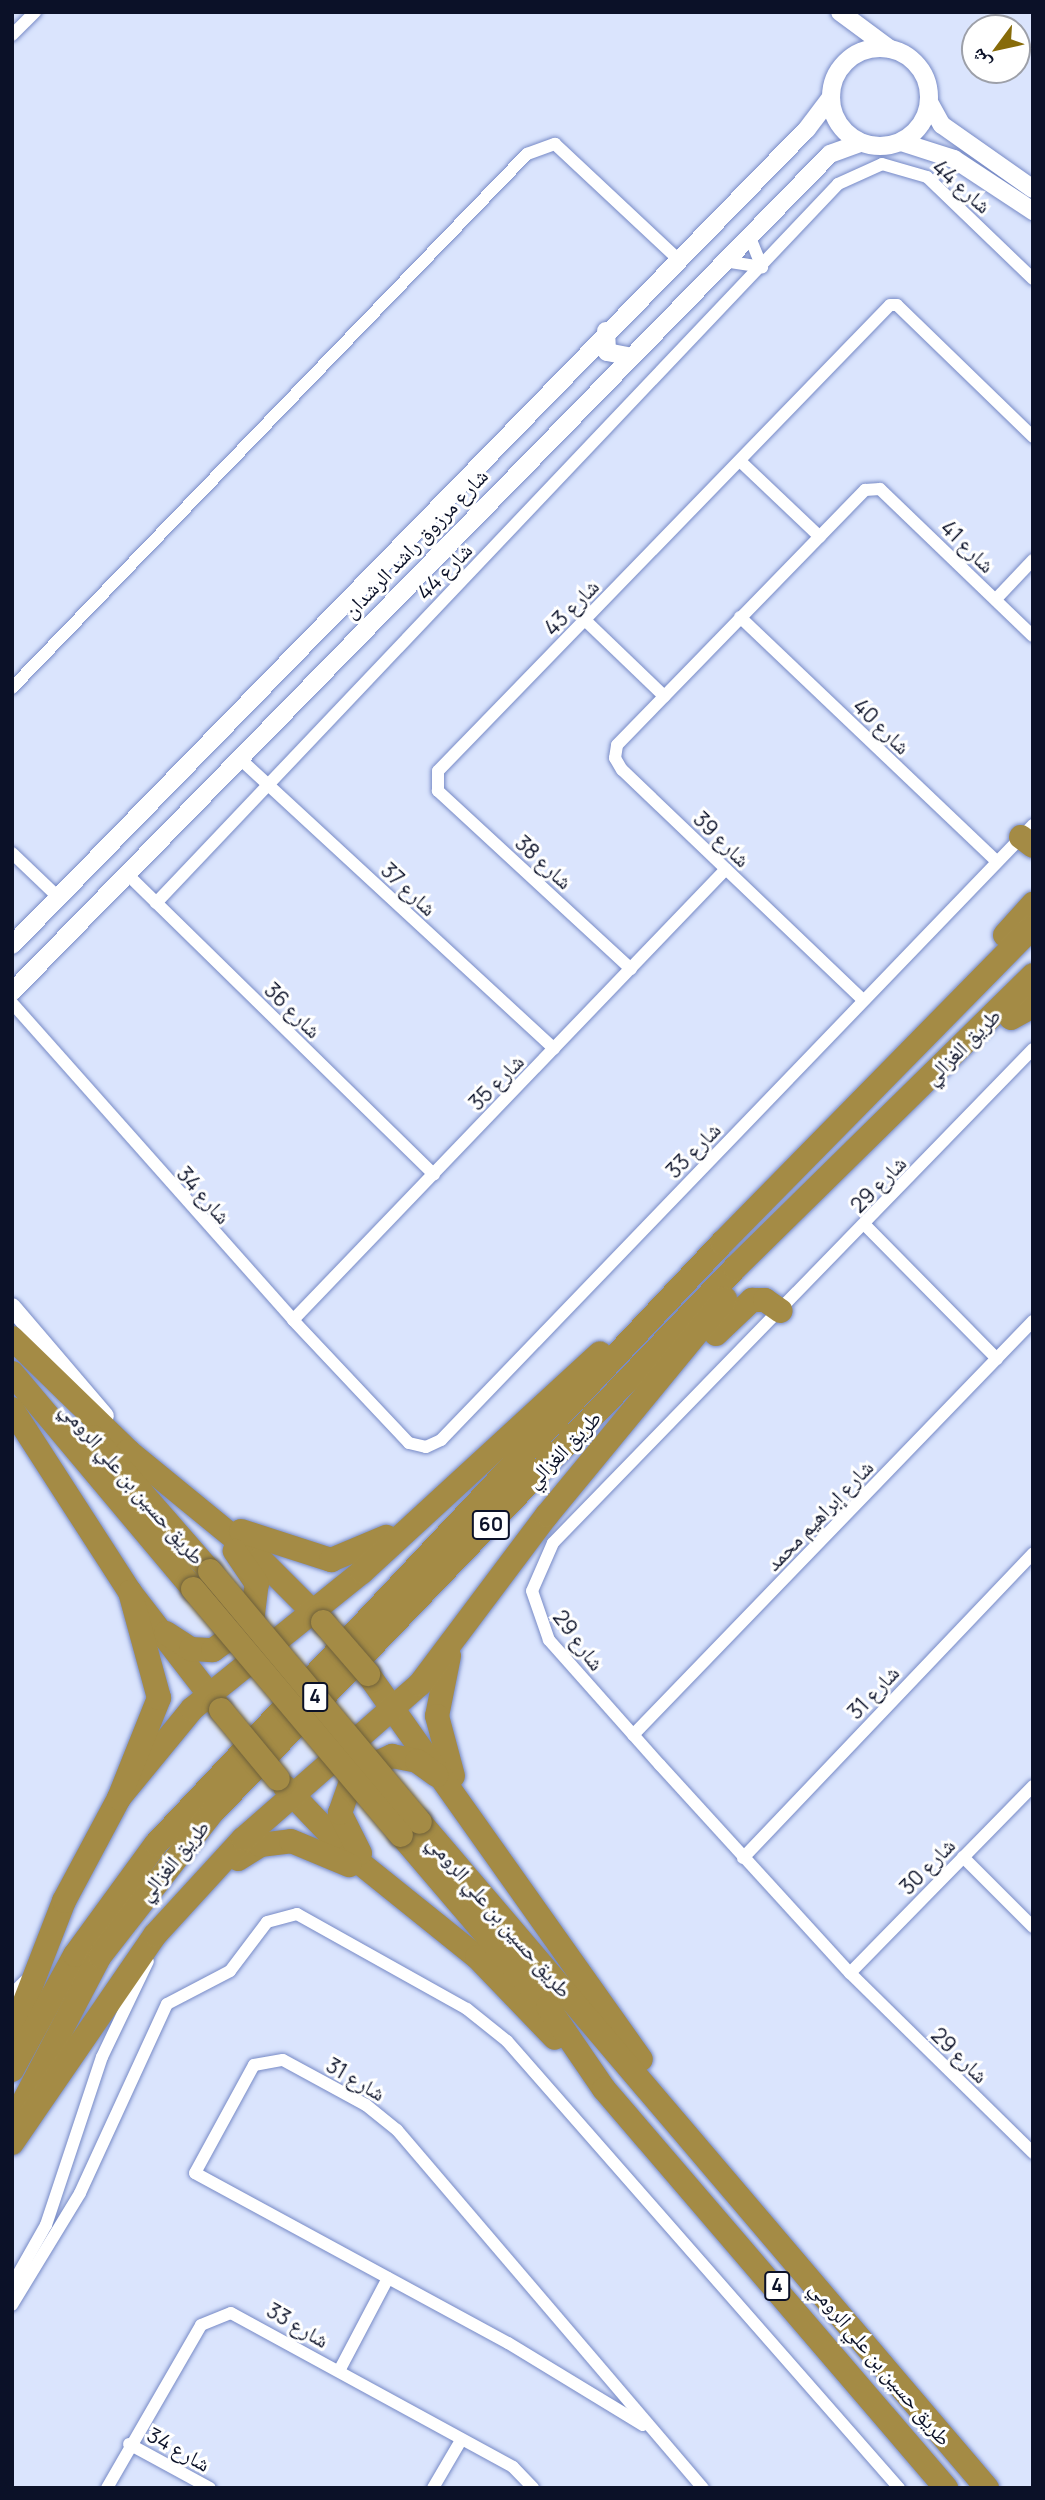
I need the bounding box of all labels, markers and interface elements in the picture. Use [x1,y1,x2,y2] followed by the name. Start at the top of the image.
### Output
[961,14,1031,84] north arrow
[964,44,996,75] text: ش
[928,154,996,218] street label: شارع 44
[337,463,493,623] street label: شارع مرزوق راشد الرشدان
[936,514,1000,578] street label: شارع 41
[411,537,477,605] street label: شارع 44
[538,574,604,640] street label: شارع 43
[848,693,916,759] street label: شارع 40
[689,806,755,872] street label: شارع 39
[510,830,578,894] street label: شارع 38
[376,857,442,921] street label: شارع 37
[260,977,326,1043] street label: شارع 36
[919,1003,1005,1089] street label: طريق الغزالي
[463,1049,529,1115] street label: شارع 35
[661,1117,725,1183] street label: شارع 33
[845,1150,911,1218] street label: شارع 29
[172,1161,236,1229] street label: شارع 34
[56,1397,210,1569] street label: طريق حسين بن علي الرومي
[520,1405,606,1493] street label: طريق الغزالي
[760,1454,878,1576] street label: شارع إبراهيم محمد
[472,1510,510,1540] road number: 60
[548,1605,610,1675] street label: شارع 29
[842,1660,904,1724] street label: شارع 31
[301,1681,329,1712] road number: 4
[132,1814,214,1906] street label: طريق الغزالي
[423,1830,577,2002] street label: طريق حسين بن علي الرومي
[894,1833,960,1899] street label: شارع 30
[926,2022,994,2088] street label: شارع 29
[322,2052,390,2106] street label: شارع 31
[763,2270,791,2302] road number: 4
[805,2276,957,2450] street label: طريق حسين بن علي الرومي
[263,2297,333,2353] street label: شارع 33
[143,2421,215,2477] street label: شارع 34

